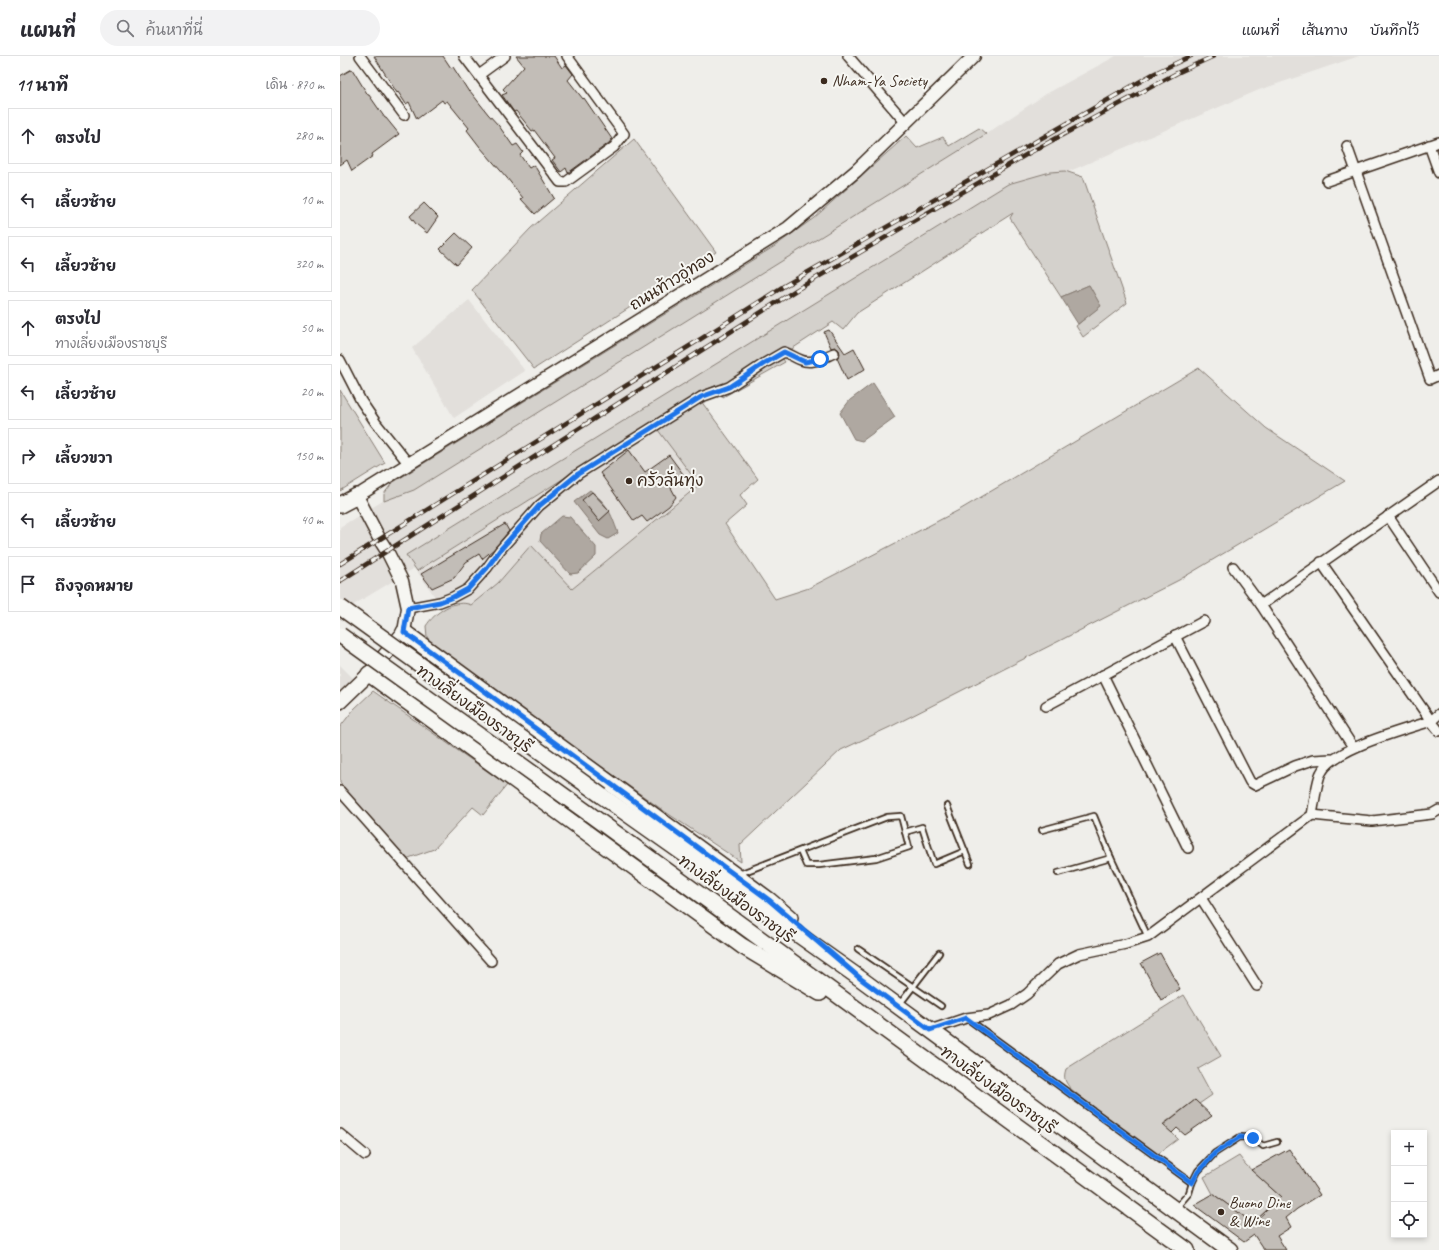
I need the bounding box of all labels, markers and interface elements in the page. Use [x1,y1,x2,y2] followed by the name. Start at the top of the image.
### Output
[100,10,380,46] search box
[114,17,136,39] icon: search
[20,19,76,43] text: แผนที่
[146,21,203,40] text: ค้นหาที่นี่
[1242,22,1279,39] text: แผนที่
[1301,22,1348,39] text: เส้นทาง
[1370,22,1419,39] text: บันทึกไว้
[832,71,929,91] place label: Nham-Ya Society
[16,75,68,96] text: 11 นาที
[819,76,829,86] marker: Nham-Ya Society
[266,77,324,93] text: เดิน · 870 m
[17,125,39,147] icon: ahead
[295,128,323,144] text: 280 m
[55,129,101,148] text: ตรงไป
[17,189,39,211] icon: left
[301,192,323,208] text: 10 m
[55,193,116,212] text: เลี้ยวซ้าย
[625,245,719,317] street label: ถนนท้าวอู่ทอง
[17,253,39,275] icon: left
[295,256,323,272] text: 320 m
[55,257,116,276] text: เลี้ยวซ้าย
[55,310,101,329] text: ตรงไป
[17,317,39,339] icon: ahead
[301,320,323,336] text: 50 m
[55,336,167,352] text: ทางเลี่ยงเมืองราชบุรี
[811,350,829,368] route start
[17,381,39,403] icon: left
[301,384,323,400] text: 20 m
[55,385,116,404] text: เลี้ยวซ้าย
[17,445,39,467] icon: right
[295,448,323,464] text: 150 m
[55,449,113,468] text: เลี้ยวขวา
[637,466,703,493] place label: ครัวลั่นทุ่ง
[624,476,634,486] marker: ครัวลั่นทุ่ง
[17,509,39,531] icon: left
[301,512,323,528] text: 40 m
[55,513,116,532] text: เลี้ยวซ้าย
[17,573,39,595] icon: arrive
[55,577,133,596] text: ถึงจุดหมาย
[411,656,540,760] street label: ทางเลี่ยงเมืองราชบุรี
[673,846,802,950] street label: ทางเลี่ยงเมืองราชบุรี
[935,1037,1064,1141] street label: ทางเลี่ยงเมืองราชบุรี
[1244,1129,1262,1147] route end
[1391,1130,1427,1238] map controls
[1391,1130,1427,1166] button: +
[1391,1166,1427,1202] button: −
[1229,1193,1292,1231] place label: Buono Dine & Wine
[1391,1202,1427,1238] button: locate
[1216,1207,1226,1217] marker: Buono Dine & Wine

